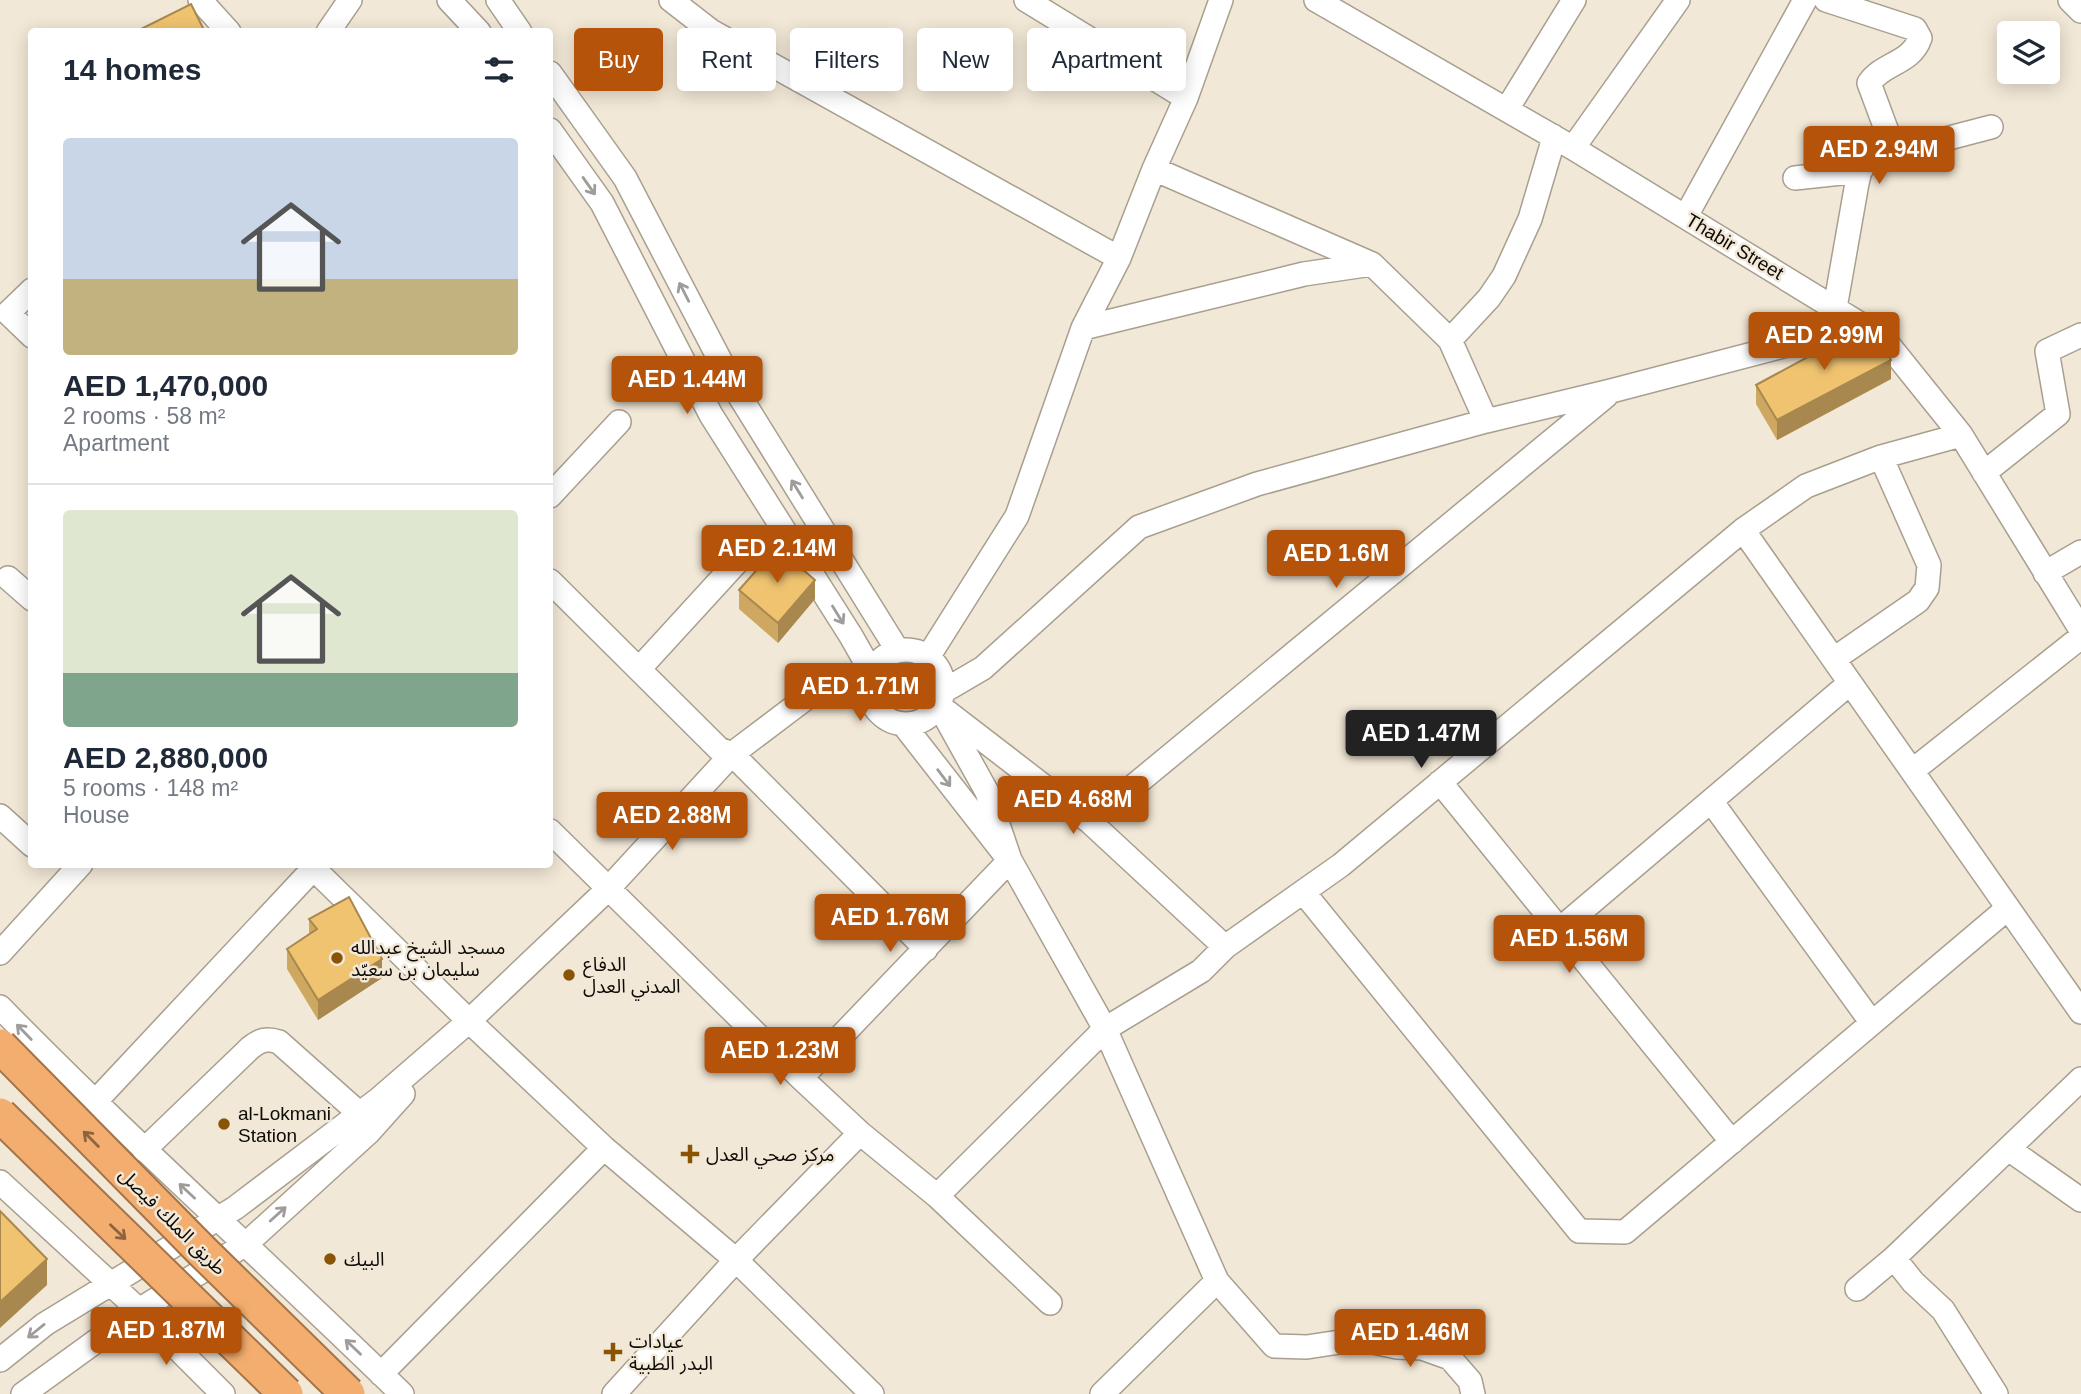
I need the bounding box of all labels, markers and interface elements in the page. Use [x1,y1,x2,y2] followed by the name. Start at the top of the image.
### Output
[1997,21,2060,84] map controls
[1997,21,2060,84] button: layers
[574,28,663,91] chip: Buy
[677,28,776,91] chip: Rent
[790,28,903,91] chip: Filters
[917,28,1013,91] chip: New
[1027,28,1186,91] chip: Apartment
[480,51,518,89] icon: filters
[63,53,201,86] text: 14 homes
[1799,127,1959,186] pin: AED 2.94M
[1820,136,1938,162] text: AED 2.94M
[582,176,596,195] one-way arrow
[228,184,354,310] icon: home
[1682,209,1788,284] street label: Thabir Street
[677,282,691,302] one-way arrow
[1744,312,1904,372] pin: AED 2.99M
[1765,322,1883,348] text: AED 2.99M
[607,356,767,416] pin: AED 1.44M
[628,366,746,392] text: AED 1.44M
[63,369,268,402] text: AED 1,470,000
[63,403,225,429] text: 2 rooms · 58 m²
[63,430,169,456] text: Apartment
[790,479,804,499] one-way arrow
[697,526,857,585] pin: AED 2.14M
[1264,530,1408,590] pin: AED 1.6M
[718,535,836,561] text: AED 2.14M
[1283,540,1389,566] text: AED 1.6M
[228,556,354,682] icon: home
[831,605,845,625] one-way arrow
[780,664,940,723] pin: AED 1.71M
[801,673,919,699] text: AED 1.71M
[1341,710,1501,770] pin: AED 1.47M
[1362,720,1480,746] text: AED 1.47M
[63,741,268,774] text: AED 2,880,000
[937,769,952,787] one-way arrow
[63,775,238,801] text: 5 rooms · 148 m²
[993,776,1153,836] pin: AED 4.68M
[1014,786,1132,812] text: AED 4.68M
[592,792,752,852] pin: AED 2.88M
[63,802,129,828] text: House
[613,802,731,828] text: AED 2.88M
[810,894,970,954] pin: AED 1.76M
[831,904,949,930] text: AED 1.76M
[1489,916,1649,975] pin: AED 1.56M
[1510,925,1628,951] text: AED 1.56M
[351,937,506,981] place label: مسجد الشيخ عبدالله سليمان بن سعيّد
[329,950,345,966] marker: مسجد الشيخ عبدالله سليمان بن سعيّد
[583,954,681,1001] place label: الدفاع المدني العدل
[561,967,577,983] marker: الدفاع المدني العدل
[16,1024,33,1041] one-way arrow
[700,1028,860,1087] pin: AED 1.23M
[721,1037,839,1063] text: AED 1.23M
[238,1103,331,1146] place label: al-Lokmani Station
[216,1116,232,1132] marker: al-Lokmani Station
[83,1130,100,1147] one-way arrow
[680,1144,700,1164] marker: مركز صحي العدل
[706,1144,835,1169] place label: مركز صحي العدل
[114,1164,231,1280] street label: طريق الملك فيصل
[179,1182,196,1199] one-way arrow
[269,1206,287,1222] one-way arrow
[110,1223,127,1240] one-way arrow
[344,1249,385,1270] place label: البيك
[322,1251,338,1267] marker: البيك
[86,1308,246,1367] pin: AED 1.87M
[1330,1310,1490,1369] pin: AED 1.46M
[107,1317,225,1343] text: AED 1.87M
[1351,1319,1469,1345] text: AED 1.46M
[27,1324,45,1339] one-way arrow
[629,1331,713,1375] place label: عيادات البدر الطبية
[345,1338,362,1355] one-way arrow
[603,1342,623,1362] marker: عيادات البدر الطبية

